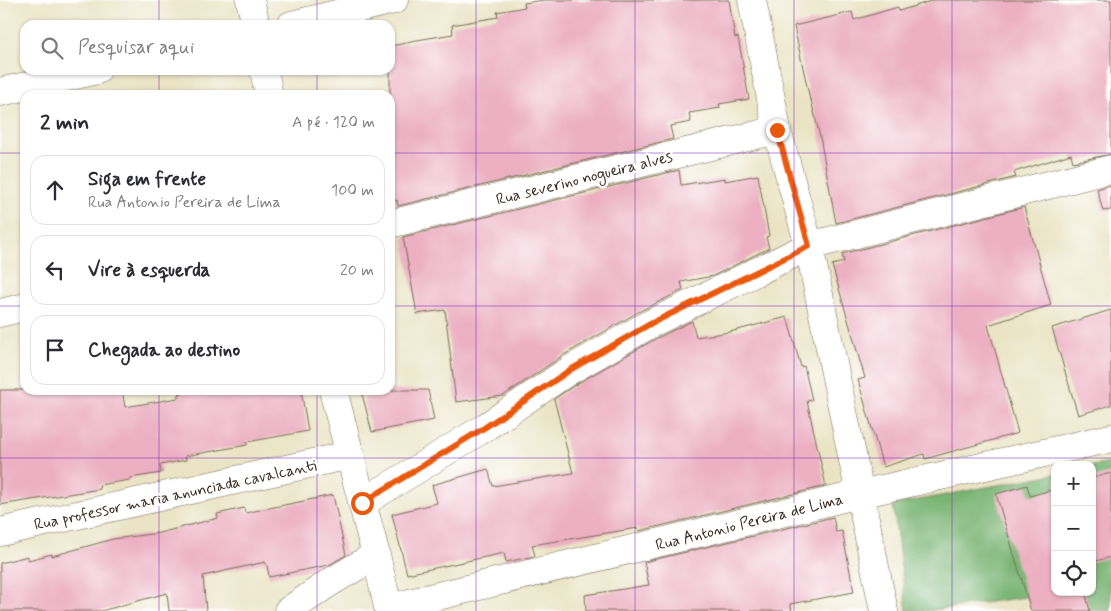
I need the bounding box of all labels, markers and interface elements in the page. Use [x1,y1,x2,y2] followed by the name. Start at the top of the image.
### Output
[20,20,395,75] search box
[38,34,66,62] icon: search
[78,35,194,60] text: Pesquisar aqui
[40,109,89,137] text: 2 min
[292,112,375,133] text: A pé · 120 m
[766,119,789,142] route end
[494,146,675,212] street label: Rua severino nogueira alves
[88,167,206,192] text: Siga em frente
[41,176,69,204] icon: ahead
[331,180,374,201] text: 100 m
[88,192,281,213] text: Rua Antonio Pereira de Lima
[41,256,69,284] icon: left
[88,258,210,283] text: Vire à esquerda
[340,260,374,281] text: 20 m
[41,336,69,364] icon: arrive
[88,338,240,363] text: Chegada ao destino
[32,455,319,536] street label: Rua professor maria anunciada cavalcanti
[1051,461,1096,596] map controls
[1051,461,1096,506] button: +
[653,489,845,556] street label: Rua Antonio Pereira de Lima
[351,492,374,515] route start
[1051,506,1096,551] button: −
[1051,551,1096,596] button: locate

